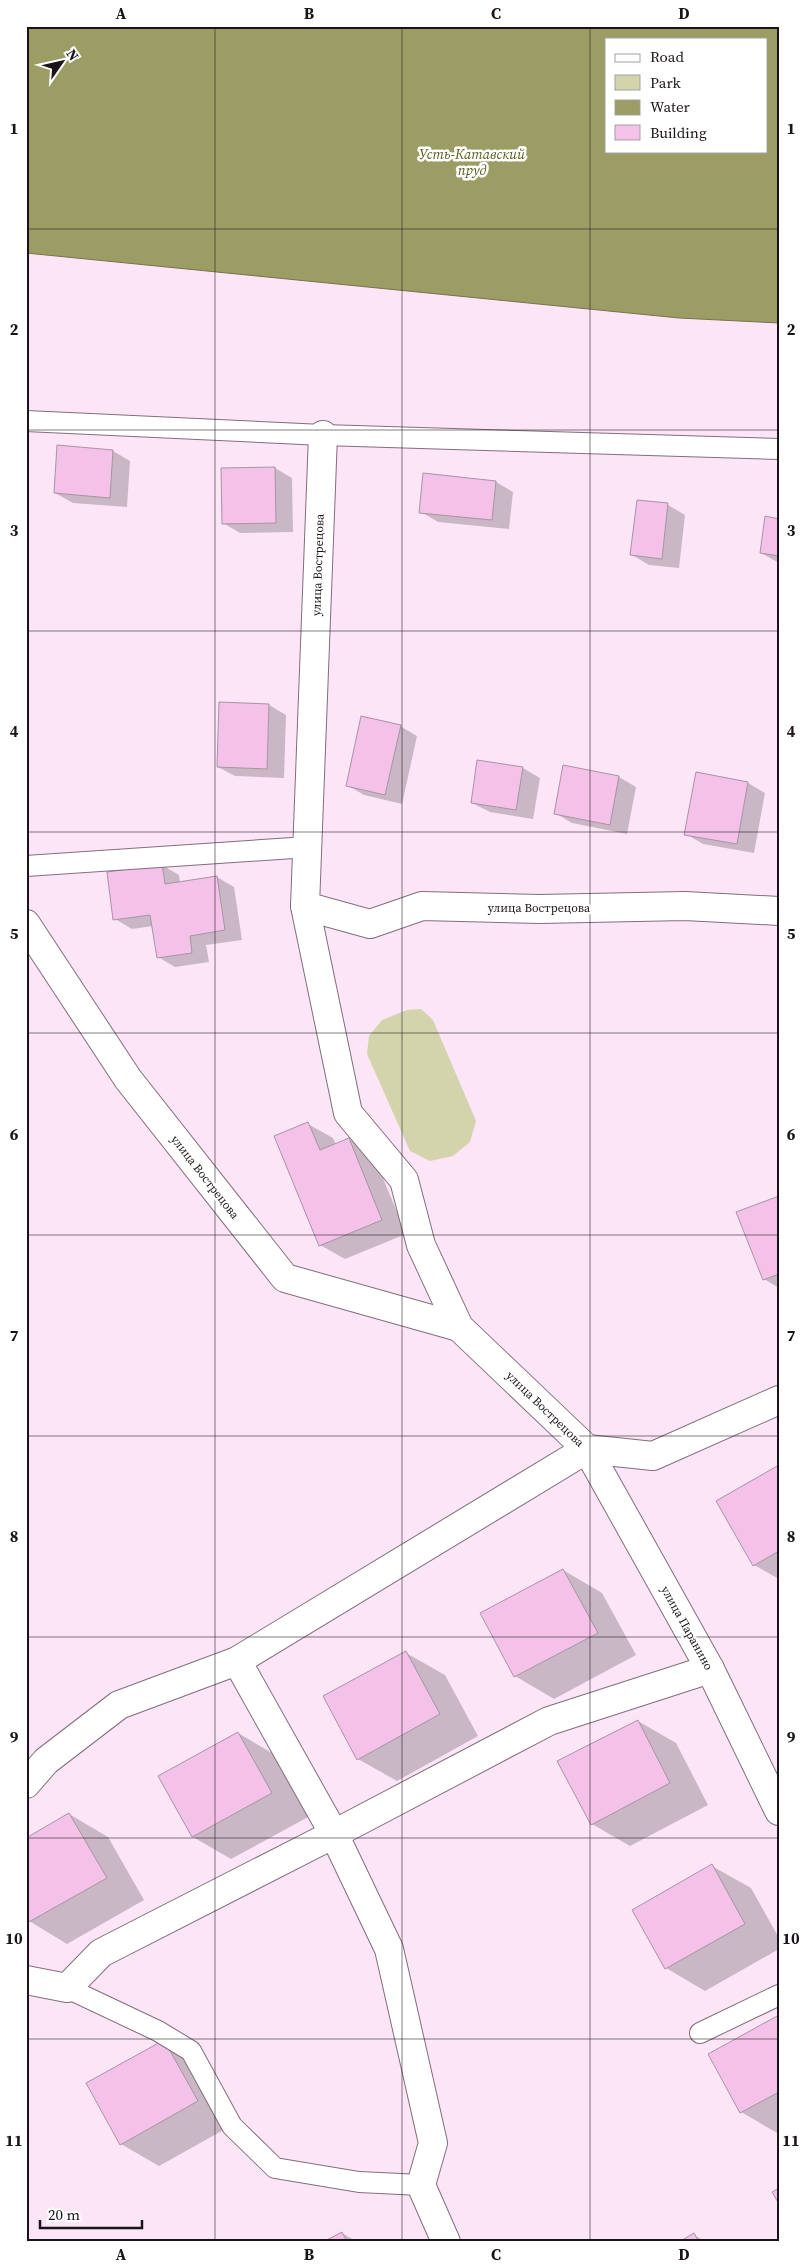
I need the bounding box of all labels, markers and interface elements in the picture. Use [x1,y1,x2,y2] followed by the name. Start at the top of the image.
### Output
[116,2,127,24] text: A
[304,2,315,24] text: B
[491,2,501,24] text: C
[678,2,690,24] text: D
[38,38,88,88] north arrow
[605,38,768,152] legend
[62,45,84,65] text: N
[650,46,684,67] text: Road
[650,72,682,93] text: Park
[650,96,691,117] text: Water
[10,117,18,139] text: 1
[787,117,795,139] text: 1
[650,122,707,143] text: Building
[419,144,525,180] water label: Усть-Катавский пруд
[10,318,19,340] text: 2
[787,318,796,340] text: 2
[308,513,328,616] street label: улица Вострецова
[10,519,19,541] text: 3
[787,519,796,541] text: 3
[10,720,19,742] text: 4
[787,720,796,742] text: 4
[488,900,591,916] street label: улица Вострецова
[10,922,19,944] text: 5
[787,922,796,944] text: 5
[10,1123,19,1145] text: 6
[787,1123,796,1145] text: 6
[167,1132,243,1223] street label: улица Вострецова
[10,1324,19,1346] text: 7
[787,1324,796,1346] text: 7
[503,1368,588,1451] street label: улица Вострецова
[10,1525,18,1547] text: 8
[787,1525,795,1547] text: 8
[657,1583,717,1673] street label: улица Паранино
[10,1726,19,1748] text: 9
[787,1726,796,1748] text: 9
[5,1927,23,1949] text: 10
[782,1927,800,1949] text: 10
[5,2129,23,2151] text: 11
[782,2129,800,2151] text: 11
[40,2198,142,2230] scale bar
[48,2204,80,2225] text: 20 m
[116,2243,127,2265] text: A
[304,2243,315,2265] text: B
[491,2243,501,2265] text: C
[678,2243,690,2265] text: D

